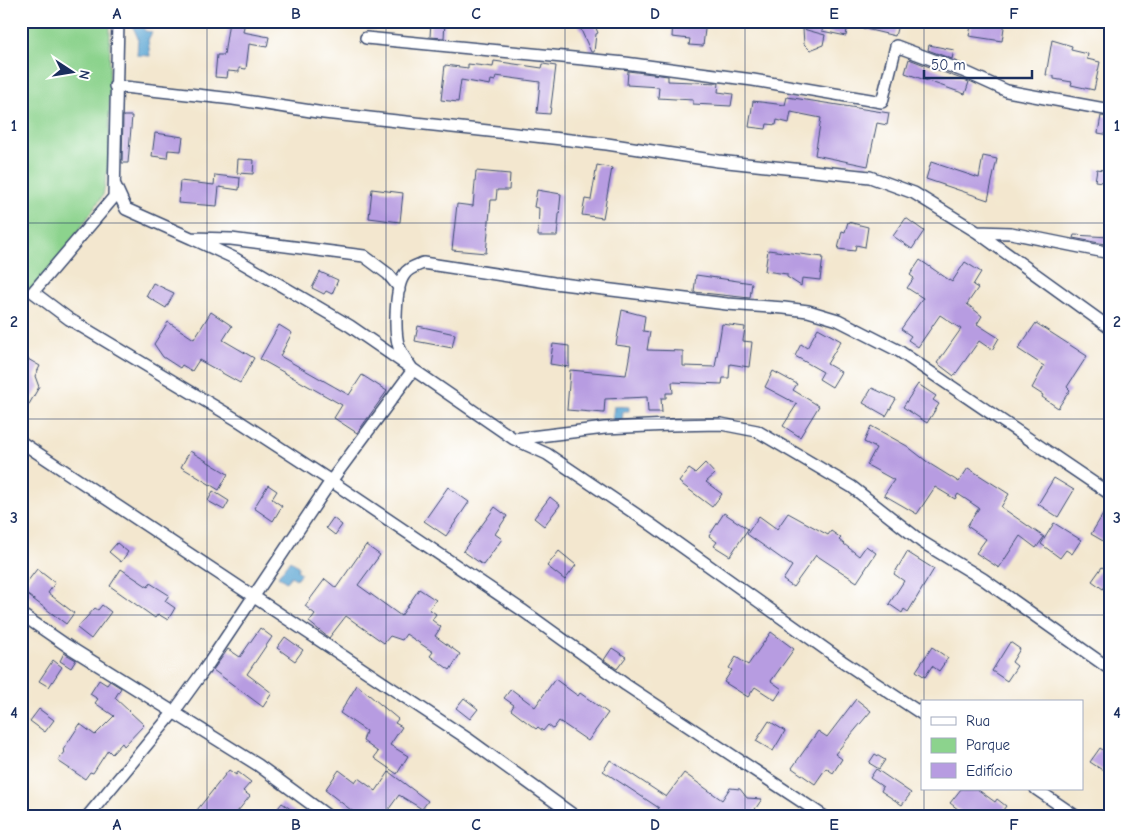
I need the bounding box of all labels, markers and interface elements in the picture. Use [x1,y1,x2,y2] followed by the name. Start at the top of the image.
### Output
[113,5,122,23] text: A
[291,5,301,23] text: B
[471,5,481,23] text: C
[650,5,660,23] text: D
[829,5,839,23] text: E
[1009,5,1019,23] text: F
[48,48,98,98] north arrow
[924,48,1031,80] scale bar
[931,56,966,74] text: 50 m
[75,68,93,81] text: N
[11,117,17,135] text: 1
[1114,117,1120,135] text: 1
[10,313,18,331] text: 2
[1113,313,1121,331] text: 2
[10,509,18,527] text: 3
[1113,509,1121,527] text: 3
[921,700,1084,790] legend
[10,704,18,722] text: 4
[1113,704,1121,722] text: 4
[966,712,990,730] text: Rua
[966,736,1011,754] text: Parque
[966,762,1013,780] text: Edifício
[113,816,122,834] text: A
[291,816,301,834] text: B
[471,816,481,834] text: C
[650,816,660,834] text: D
[829,816,839,834] text: E
[1009,816,1019,834] text: F

